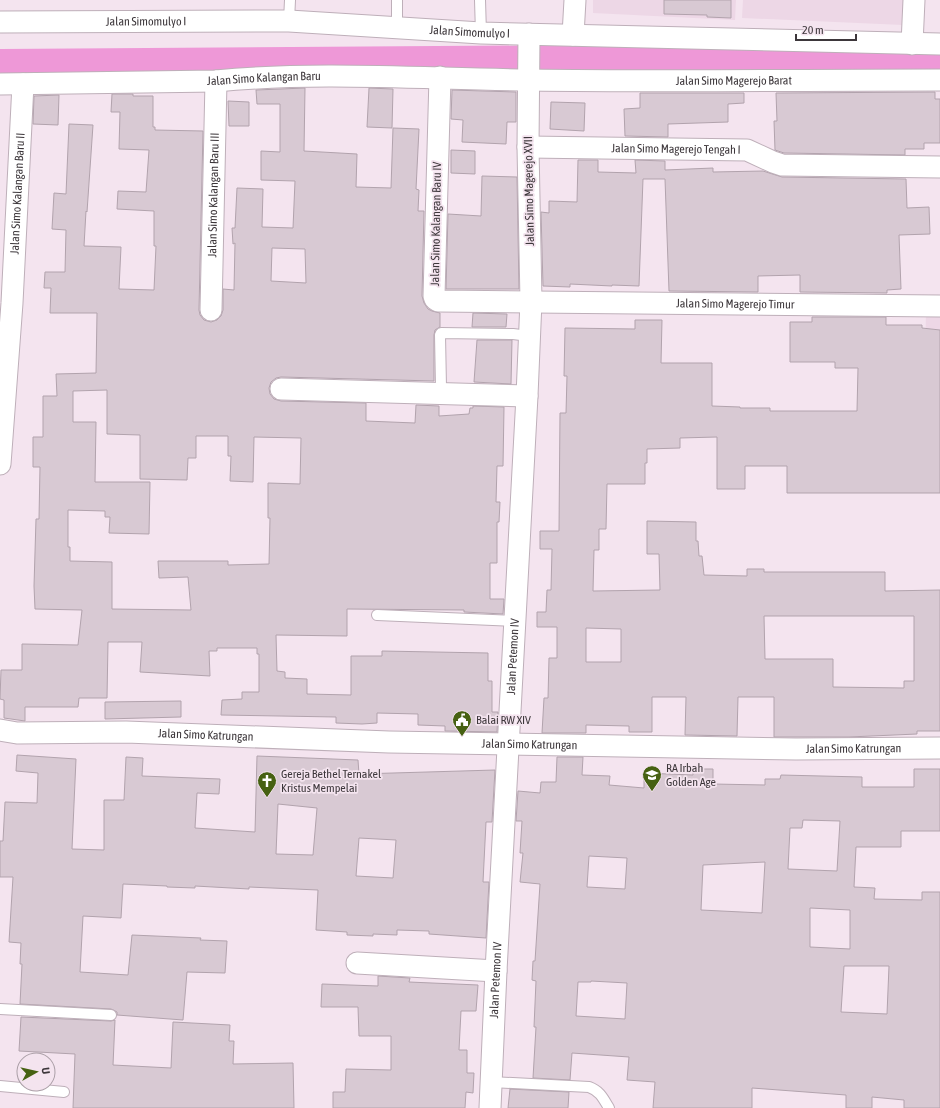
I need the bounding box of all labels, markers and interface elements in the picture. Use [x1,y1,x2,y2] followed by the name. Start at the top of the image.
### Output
[106,14,186,29] street label: Jalan Simomulyo I
[796,16,856,42] scale bar
[429,23,510,41] street label: Jalan Simomulyo I
[802,23,824,37] text: 20 m
[207,69,321,88] street label: Jalan Simo Kalangan Baru
[676,73,792,88] street label: Jalan Simo Magerejo Barat
[7,132,28,255] street label: Jalan Simo Kalangan Baru II
[205,132,222,258] street label: Jalan Simo Kalangan Baru III
[521,136,537,246] street label: Jalan Simo Magerejo XVII
[611,141,741,157] street label: Jalan Simo Magerejo Tengah I
[428,162,444,286] street label: Jalan Simo Kalangan Baru IV
[676,296,795,312] street label: Jalan Simo Magerejo Timur
[504,618,522,695] street label: Jalan Petemon IV
[451,709,473,737] public building icon: Balai RW XIV
[476,713,531,727] place label: Balai RW XIV
[158,726,254,744] street label: Jalan Simo Katrungan
[482,737,577,752] street label: Jalan Simo Katrungan
[806,741,901,756] street label: Jalan Simo Katrungan
[666,761,716,789] place label: RA Irbah Golden Age
[641,764,663,792] school or university icon: RA Irbah Golden Age
[281,767,382,795] place label: Gereja Bethel Ternakel Kristus Mempelai
[256,770,278,798] church icon: Gereja Bethel Ternakel Kristus Mempelai
[487,941,505,1019] street label: Jalan Petemon IV
[16,1052,56,1092] north arrow
[40,1067,52,1075] text: U

